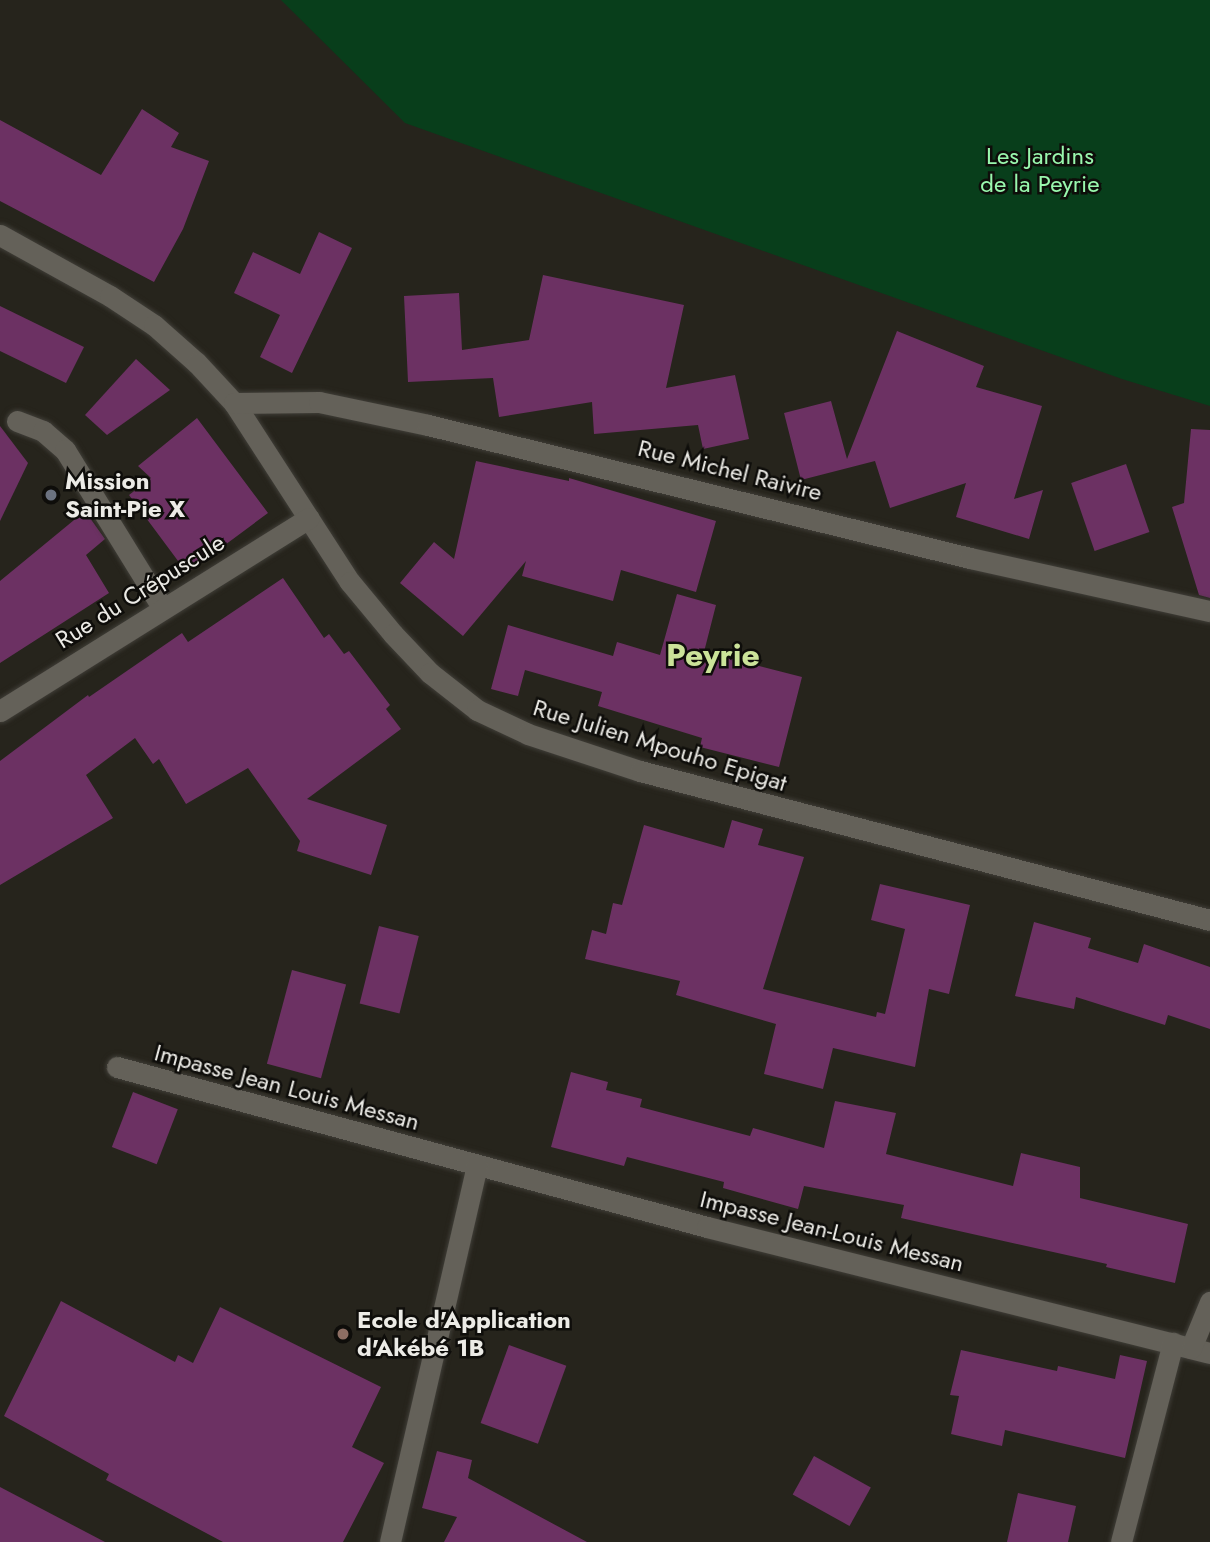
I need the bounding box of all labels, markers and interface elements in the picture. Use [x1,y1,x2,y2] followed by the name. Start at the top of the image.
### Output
[980,142,1100,198] park label: Les Jardins de la Peyrie
[635,433,825,507] street label: Rue Michel Raivire
[65,467,185,523] place label: Mission Saint-Pie X
[43,487,59,503] marker: Mission Saint-Pie X
[50,527,230,655] street label: Rue du Crépuscule
[666,636,760,674] district label: Peyrie
[530,693,790,797] street label: Rue Julien Mpouho Epigat
[151,1038,423,1136] street label: Impasse Jean Louis Messan
[697,1184,967,1278] street label: Impasse Jean-Louis Messan
[357,1306,571,1362] place label: Ecole d'Application d'Akébé 1B
[335,1326,351,1342] marker: Ecole d'Application d'Akébé 1B

